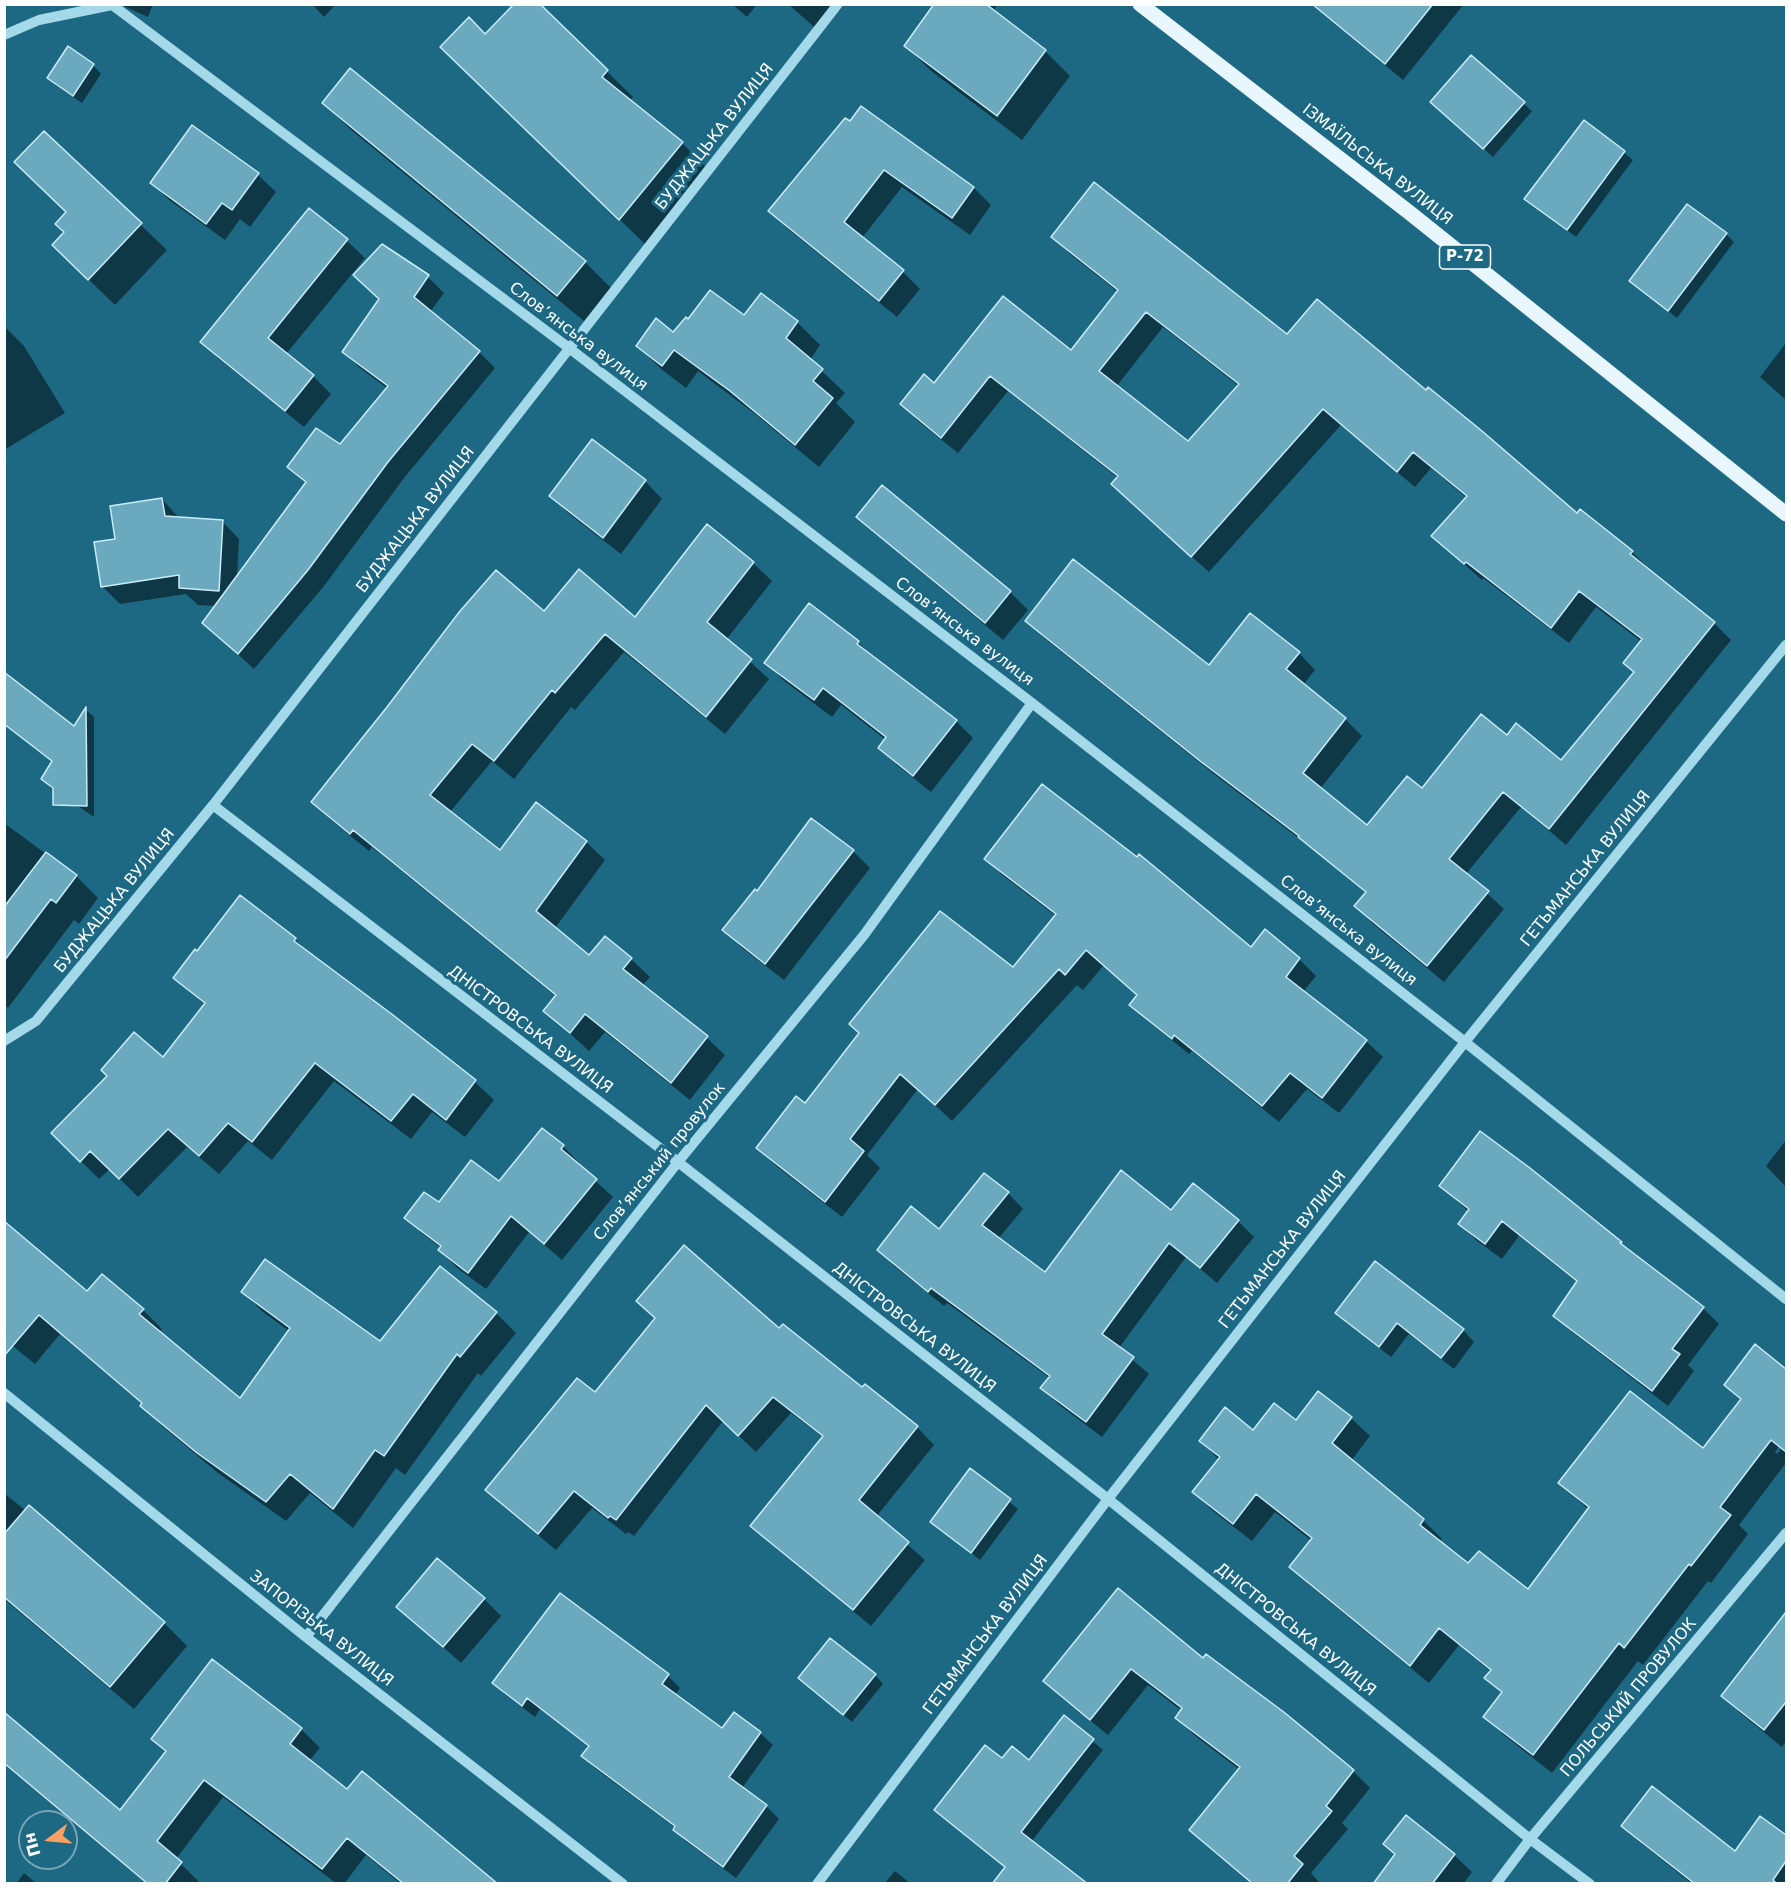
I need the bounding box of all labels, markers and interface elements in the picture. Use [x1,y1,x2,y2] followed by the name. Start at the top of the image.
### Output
[652,60,778,214] street label: БУДЖАЦЬКА ВУЛИЦЯ
[1298,100,1456,230] street label: ІЗМАЇЛЬСЬКА ВУЛИЦЯ
[1440,245,1490,269] road number: Р-72
[505,279,651,395] street label: Словʼянська вулиця
[353,443,479,597] street label: БУДЖАЦЬКА ВУЛИЦЯ
[891,574,1037,690] street label: Словʼянська вулиця
[1517,787,1655,951] street label: ГЕТЬМАНСЬКА ВУЛИЦЯ
[51,825,179,977] street label: БУДЖАЦЬКА ВУЛИЦЯ
[1276,872,1420,990] street label: Словʼянська вулиця
[444,962,616,1098] street label: ДНІСТРОВСЬКА ВУЛИЦЯ
[590,1079,730,1245] street label: Словʼянський провулок
[1215,1167,1351,1333] street label: ГЕТЬМАНСЬКА ВУЛИЦЯ
[829,1258,999,1398] street label: ДНІСТРОВСЬКА ВУЛИЦЯ
[920,1551,1052,1719] street label: ГЕТЬМАНСЬКА ВУЛИЦЯ
[1211,1559,1379,1701] street label: ДНІСТРОВСЬКА ВУЛИЦЯ
[245,1567,397,1691] street label: ЗАПОРІЗЬКА ВУЛИЦЯ
[1557,1615,1701,1781] street label: ПОЛЬСЬКИЙ ПРОВУЛОК
[18,1810,78,1870] north arrow
[20,1830,45,1859] text: Пн

